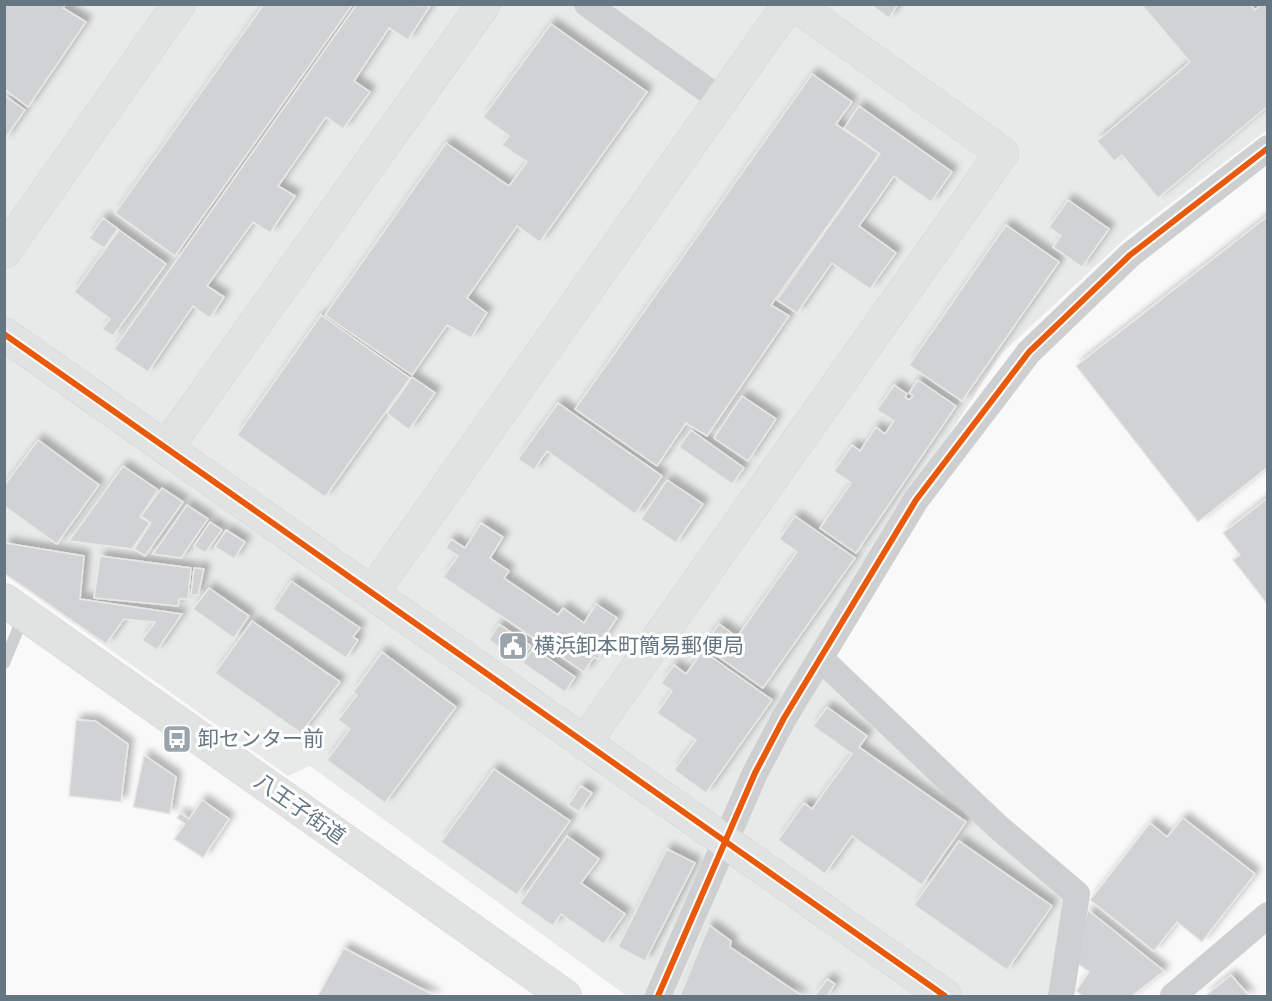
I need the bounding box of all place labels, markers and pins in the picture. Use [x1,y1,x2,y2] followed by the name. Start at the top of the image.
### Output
[497,630,529,662] public building icon: 横浜卸本町簡易郵便局
[534,634,744,658] place label: 横浜卸本町簡易郵便局
[161,723,193,755] bus stop icon: 卸センター前
[198,727,324,751] place label: 卸センター前

